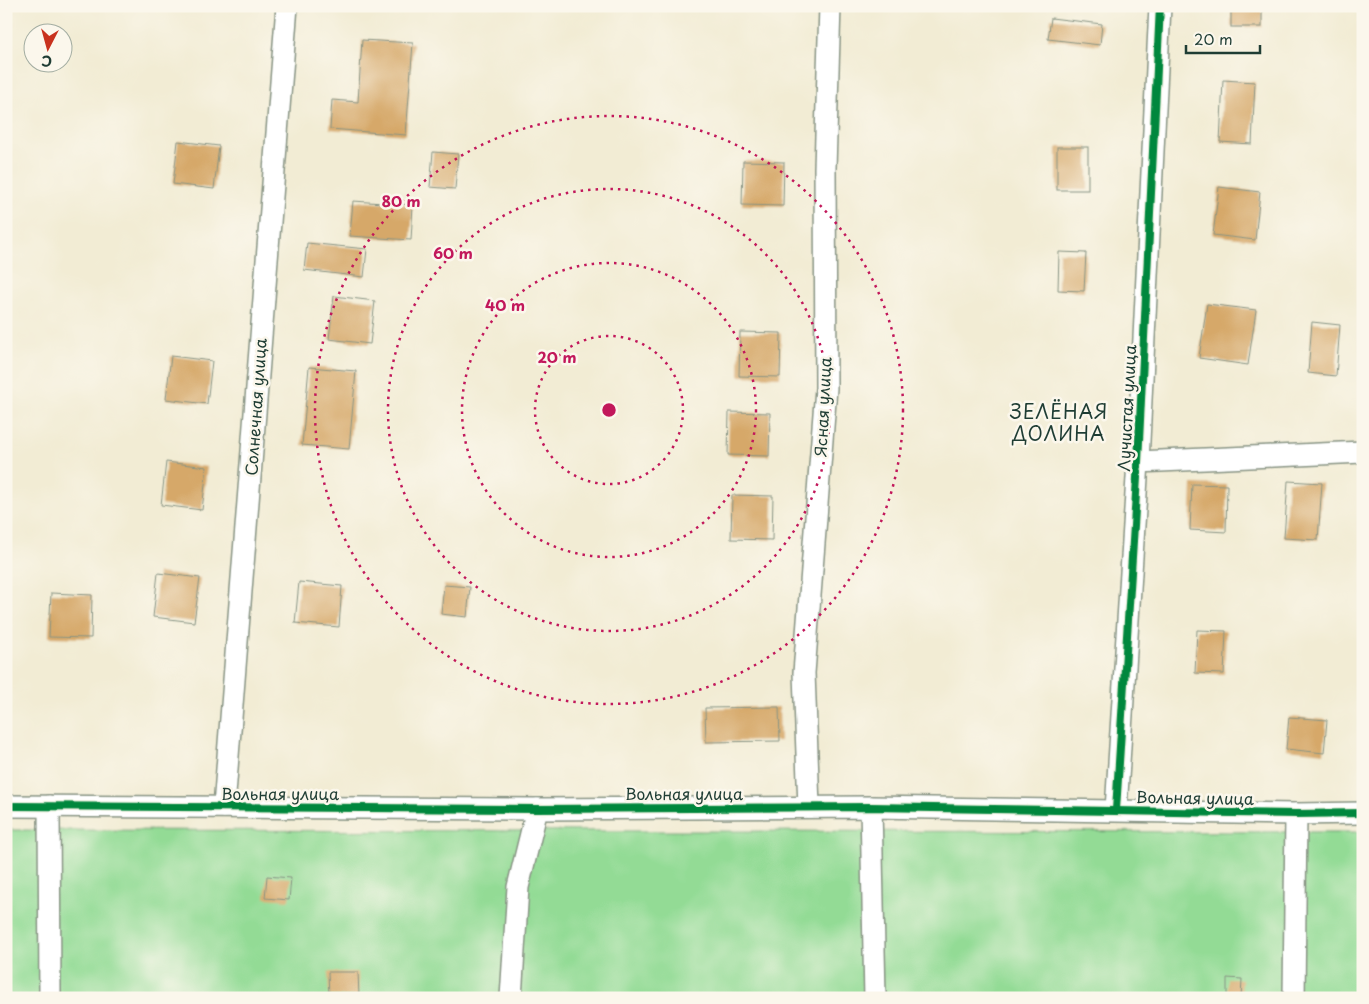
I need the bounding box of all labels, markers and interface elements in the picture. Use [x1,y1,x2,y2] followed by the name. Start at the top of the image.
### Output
[22,22,72,72] north arrow
[1186,22,1260,54] scale bar
[1194,27,1233,50] text: 20 m
[40,50,53,72] text: С
[381,189,421,212] text: 80 m
[433,241,473,264] text: 60 m
[485,293,525,316] text: 40 m
[238,337,272,476] street label: Солнечная улица
[1111,344,1141,472] street label: Лучистая улица
[538,345,576,368] text: 20 m
[807,356,837,457] street label: Ясная улица
[1010,397,1108,447] district label: ЗЕЛЁНАЯ ДОЛИНА
[600,401,618,419] centre of rings
[221,781,339,805] street label: Вольная улица
[625,781,743,805] street label: Вольная улица
[1136,784,1254,810] street label: Вольная улица

